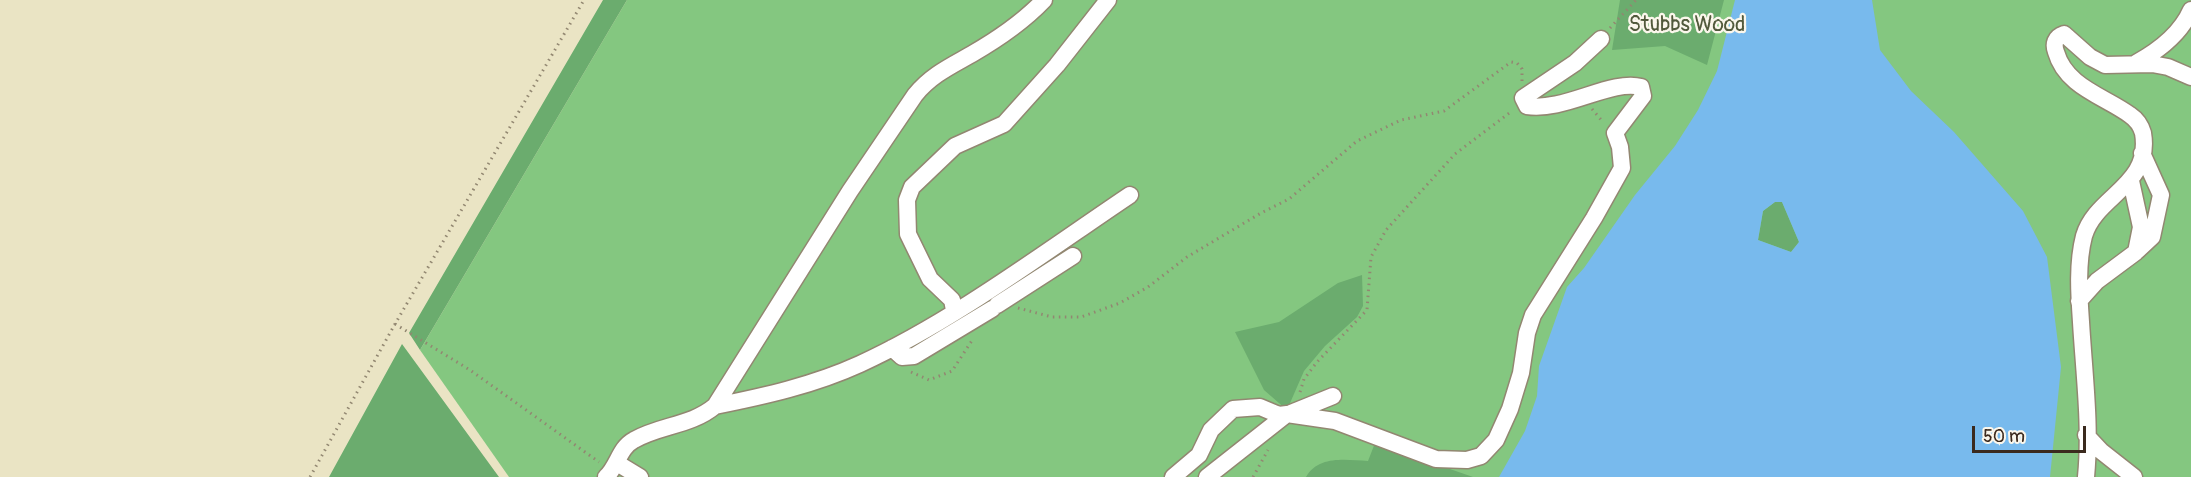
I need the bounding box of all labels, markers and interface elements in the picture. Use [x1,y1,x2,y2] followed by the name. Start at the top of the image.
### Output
[1629,13,1745,39] park label: Stubbs Wood
[1975,414,2089,452] scale bar
[1983,425,2025,448] text: 50 m

